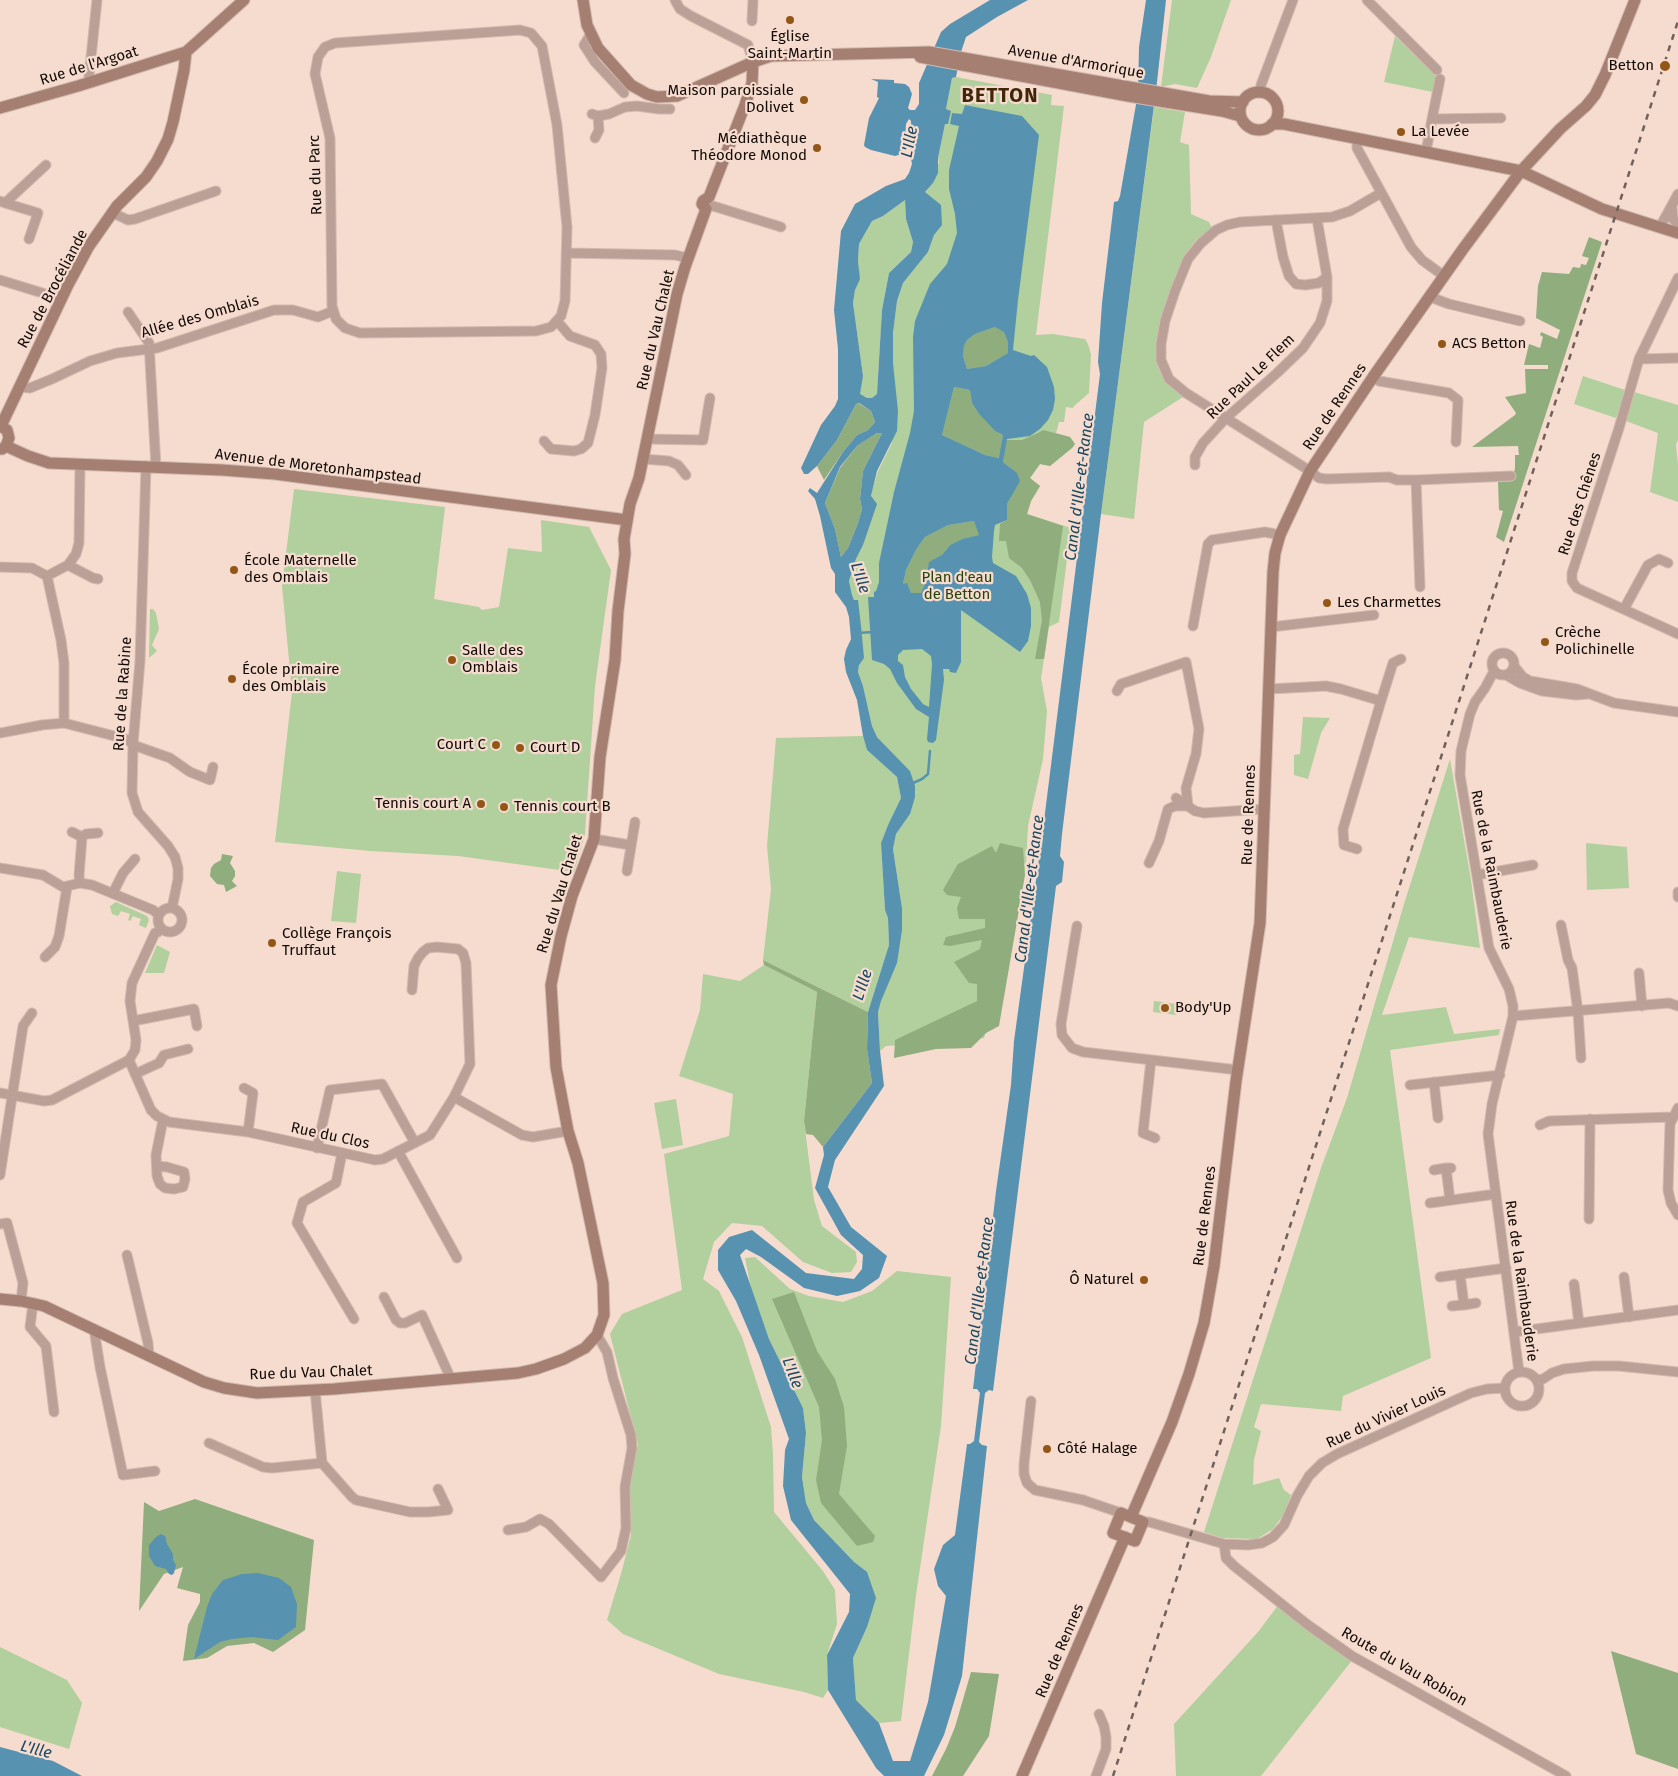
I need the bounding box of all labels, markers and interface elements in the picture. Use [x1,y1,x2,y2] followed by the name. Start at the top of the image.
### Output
[784,14,796,26] marker: Église Saint-Martin
[748,28,832,63] place label: Église Saint-Martin
[1007,41,1145,83] street label: Avenue d'Armorique
[38,42,140,90] street label: Rue de l'Argoat
[1609,57,1654,75] place label: Betton
[1658,59,1672,73] marker: Betton
[668,82,794,117] place label: Maison paroissiale Dolivet
[961,84,1039,108] district label: BETTON
[798,94,810,106] marker: Maison paroissiale Dolivet
[1411,123,1469,141] place label: La Levée
[898,125,922,159] water label: L'Ille
[1395,126,1407,138] marker: La Levée
[691,130,807,165] place label: Médiathèque Théodore Monod
[306,135,326,215] street label: Rue du Parc
[811,142,823,154] marker: Médiathèque Théodore Monod
[14,226,92,352] street label: Rue de Brocéliande
[633,268,679,392] street label: Rue du Vau Chalet
[139,292,261,342] street label: Allée des Omblais
[1203,331,1299,423] street label: Rue Paul Le Flem
[1452,335,1526,353] place label: ACS Betton
[1436,338,1448,350] marker: ACS Betton
[1299,360,1371,454] street label: Rue de Rennes
[1061,412,1099,562] water label: Canal d'Ille-et-Rance
[214,445,422,489] street label: Avenue de Moretonhampstead
[1555,450,1605,558] street label: Rue des Chênes
[244,552,357,587] place label: École Maternelle des Omblais
[846,560,874,596] water label: L'Ille
[228,564,240,576] marker: École Maternelle des Omblais
[922,569,992,604] park label: Plan d'eau de Betton
[1337,594,1441,612] place label: Les Charmettes
[1321,597,1333,609] marker: Les Charmettes
[1555,624,1635,659] place label: Crèche Polichinelle
[110,636,136,752] street label: Rue de la Rabine
[1539,636,1551,648] marker: Crèche Polichinelle
[462,642,523,677] place label: Salle des Omblais
[446,654,458,666] marker: Salle des Omblais
[242,661,340,696] place label: École primaire des Omblais
[226,673,238,685] marker: École primaire des Omblais
[437,736,486,754] place label: Court C
[490,739,502,751] marker: Court C
[530,739,580,757] place label: Court D
[514,742,526,754] marker: Court D
[1238,764,1260,866] street label: Rue de Rennes
[1467,788,1515,952] street label: Rue de la Raimbauderie
[375,795,471,813] place label: Tennis court A
[475,798,487,810] marker: Tennis court A
[514,798,611,816] place label: Tennis court B
[498,801,510,813] marker: Tennis court B
[1011,814,1049,964] water label: Canal d'Ille-et-Rance
[533,832,587,956] street label: Rue du Vau Chalet
[282,925,391,960] place label: Collège François Truffaut
[266,937,278,949] marker: Collège François Truffaut
[849,967,877,1003] water label: L'Ille
[1175,999,1231,1017] place label: Body'Up
[1159,1002,1171,1014] marker: Body'Up
[289,1119,371,1153] street label: Rue du Clos
[1190,1165,1220,1267] street label: Rue de Rennes
[1501,1199,1541,1363] street label: Rue de la Raimbauderie
[961,1216,999,1366] water label: Canal d'Ille-et-Rance
[1069,1271,1134,1289] place label: Ô Naturel
[1138,1274,1150,1286] marker: Ô Naturel
[777,1355,807,1391] water label: L'Ille
[249,1362,373,1384] street label: Rue du Vau Chalet
[1323,1381,1449,1453] street label: Rue du Vivier Louis
[1057,1440,1137,1458] place label: Côté Halage
[1041,1443,1053,1455] marker: Côté Halage
[1032,1601,1088,1701] street label: Rue de Rennes
[1338,1624,1470,1710] street label: Route du Vau Robion
[18,1737,54,1763] water label: L'Ille

